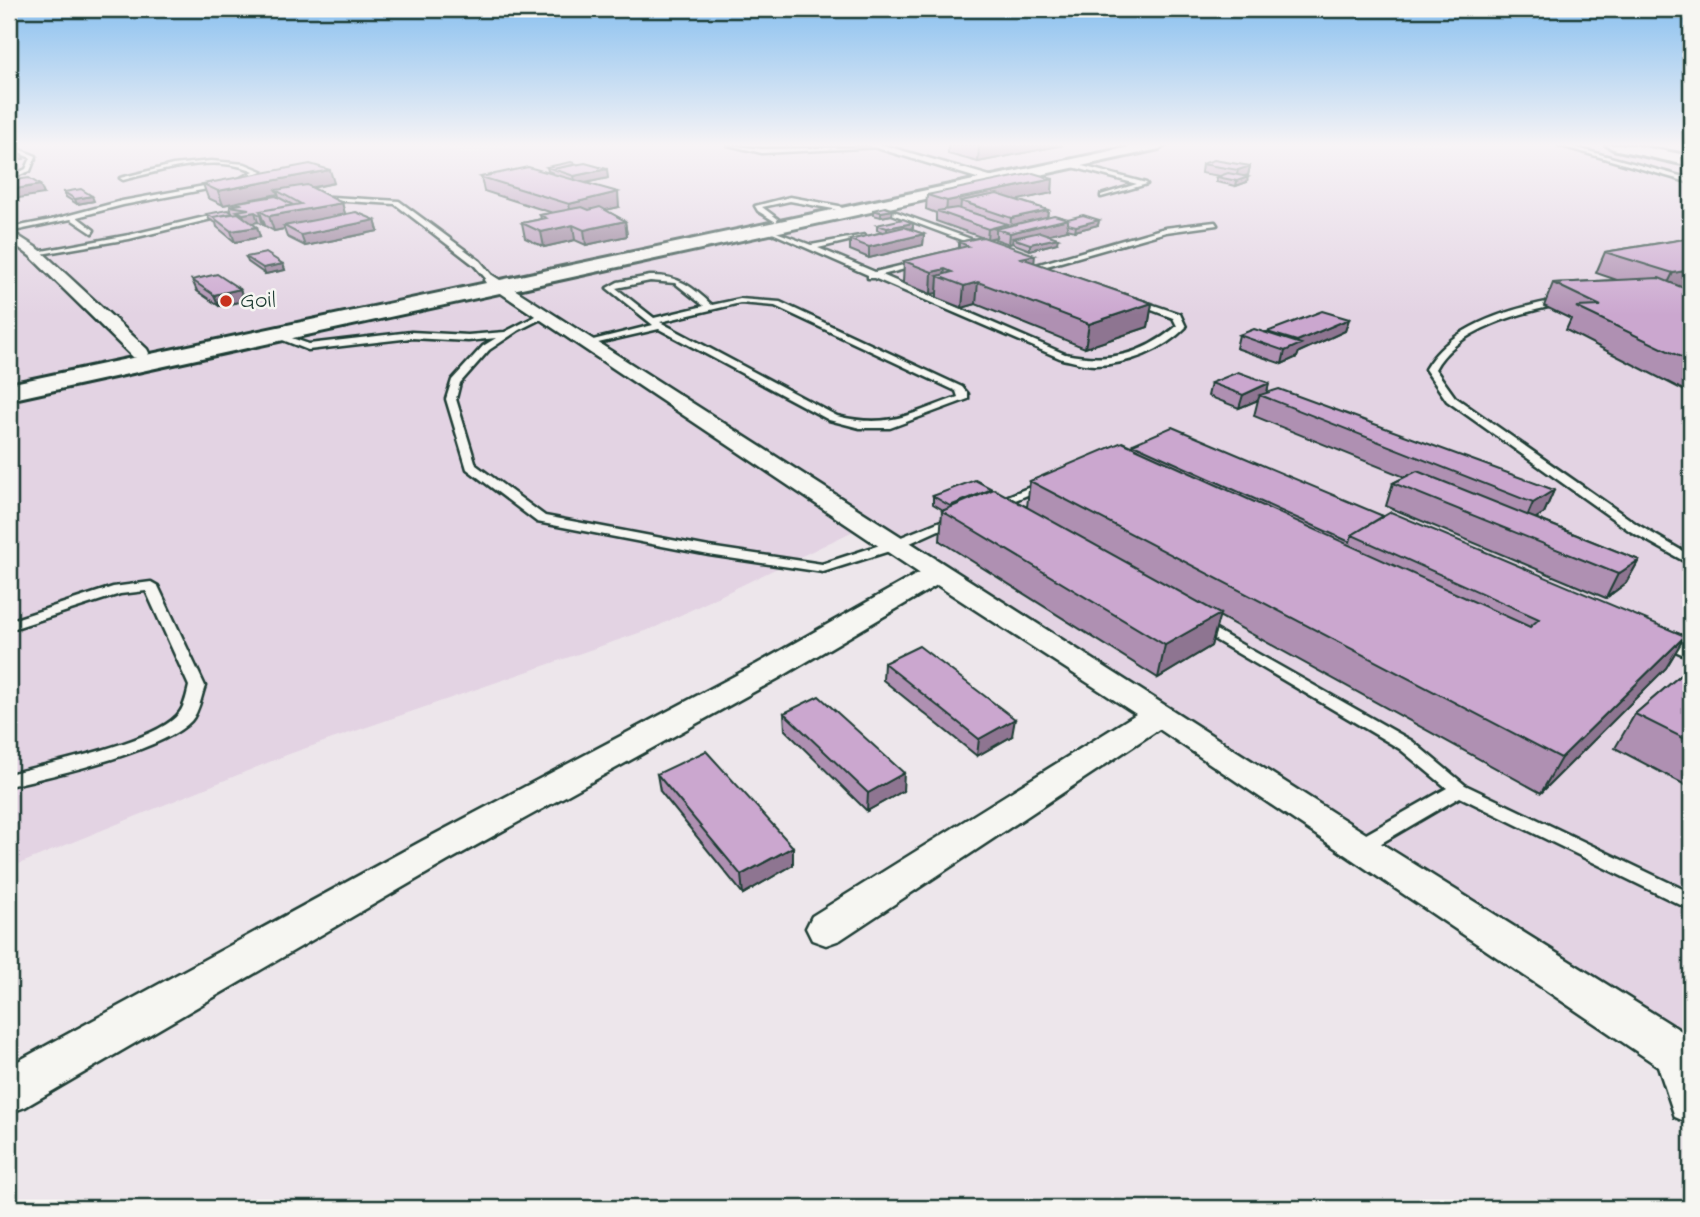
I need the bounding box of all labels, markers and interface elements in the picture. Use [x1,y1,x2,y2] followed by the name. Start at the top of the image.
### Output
[240,284,276,319] place label: Goil
[218,293,234,309] marker: Goil

